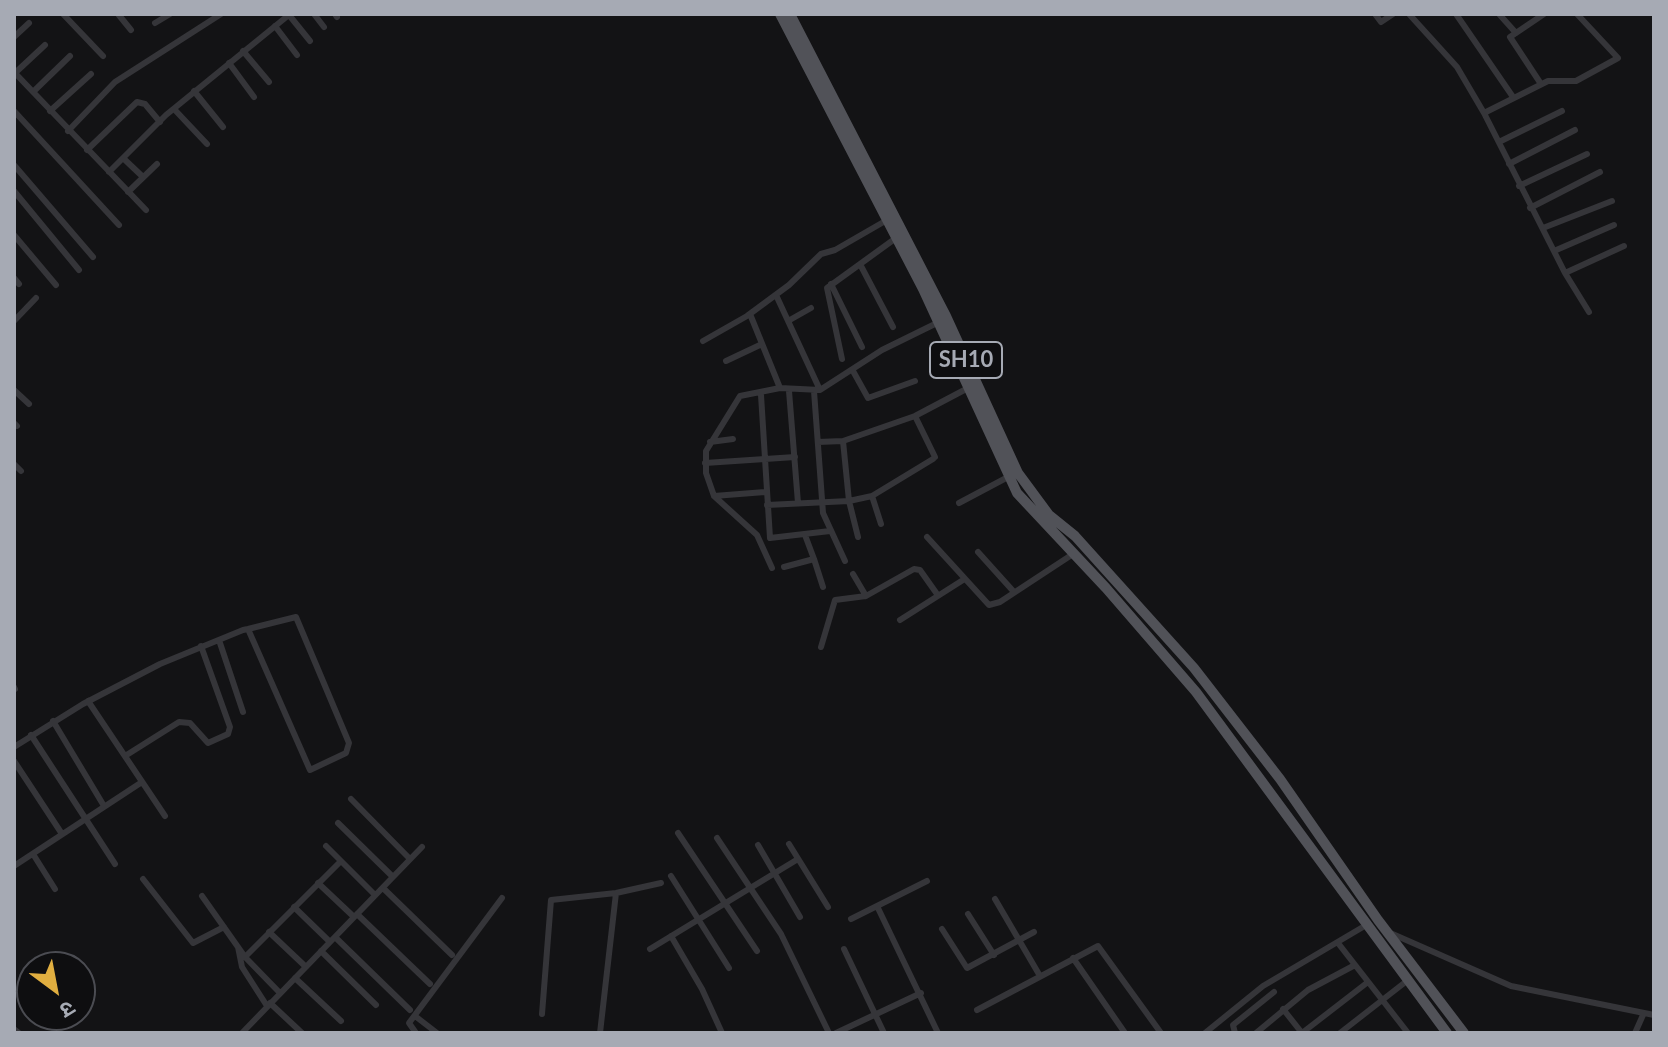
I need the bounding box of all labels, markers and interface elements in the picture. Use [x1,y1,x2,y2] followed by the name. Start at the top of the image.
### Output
[930,342,1002,378] road number: SH10
[16,951,96,1031] north arrow
[55,995,81,1025] text: उ

